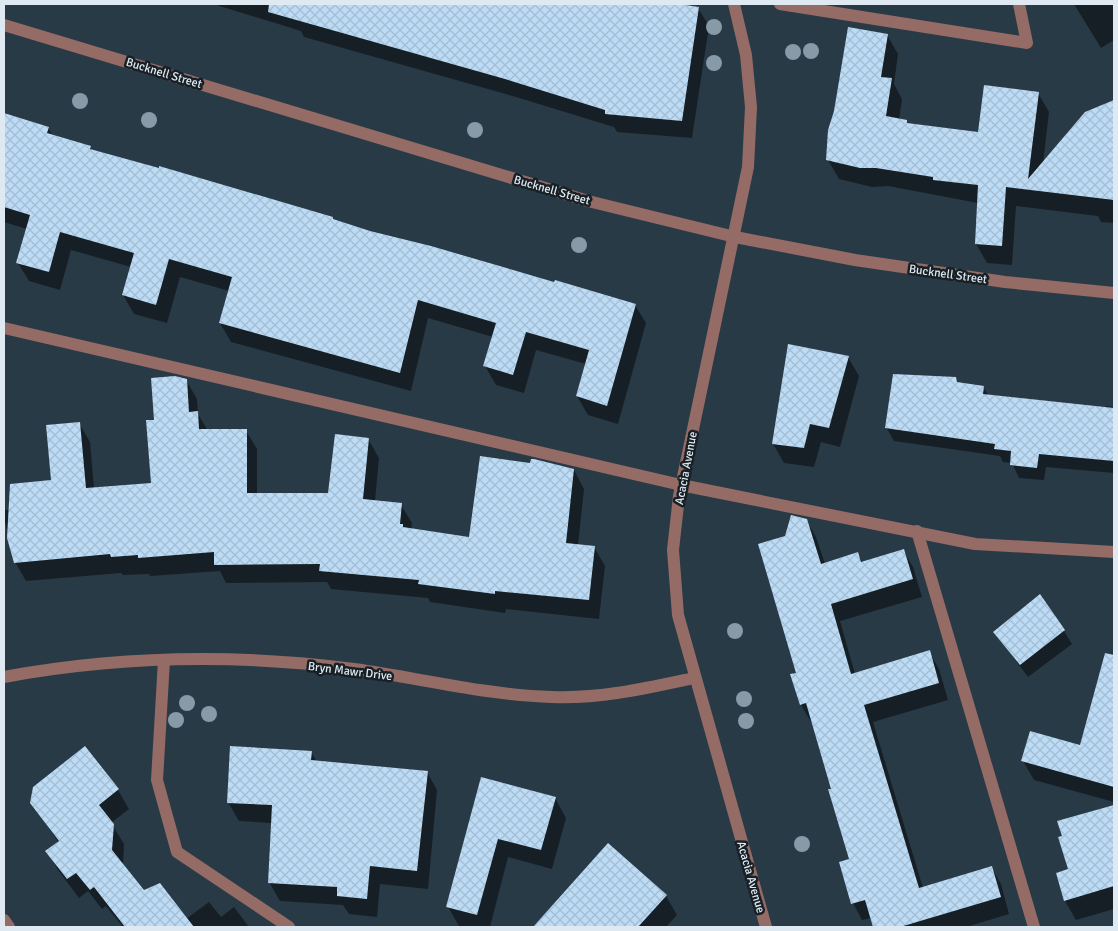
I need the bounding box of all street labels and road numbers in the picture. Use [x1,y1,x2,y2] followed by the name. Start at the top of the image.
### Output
[124,55,204,92] street label: Bucknell Street
[512,172,592,209] street label: Bucknell Street
[908,262,988,287] street label: Bucknell Street
[672,430,701,506] street label: Acacia Avenue
[307,659,393,684] street label: Bryn Mawr Drive
[733,839,768,915] street label: Acacia Avenue

